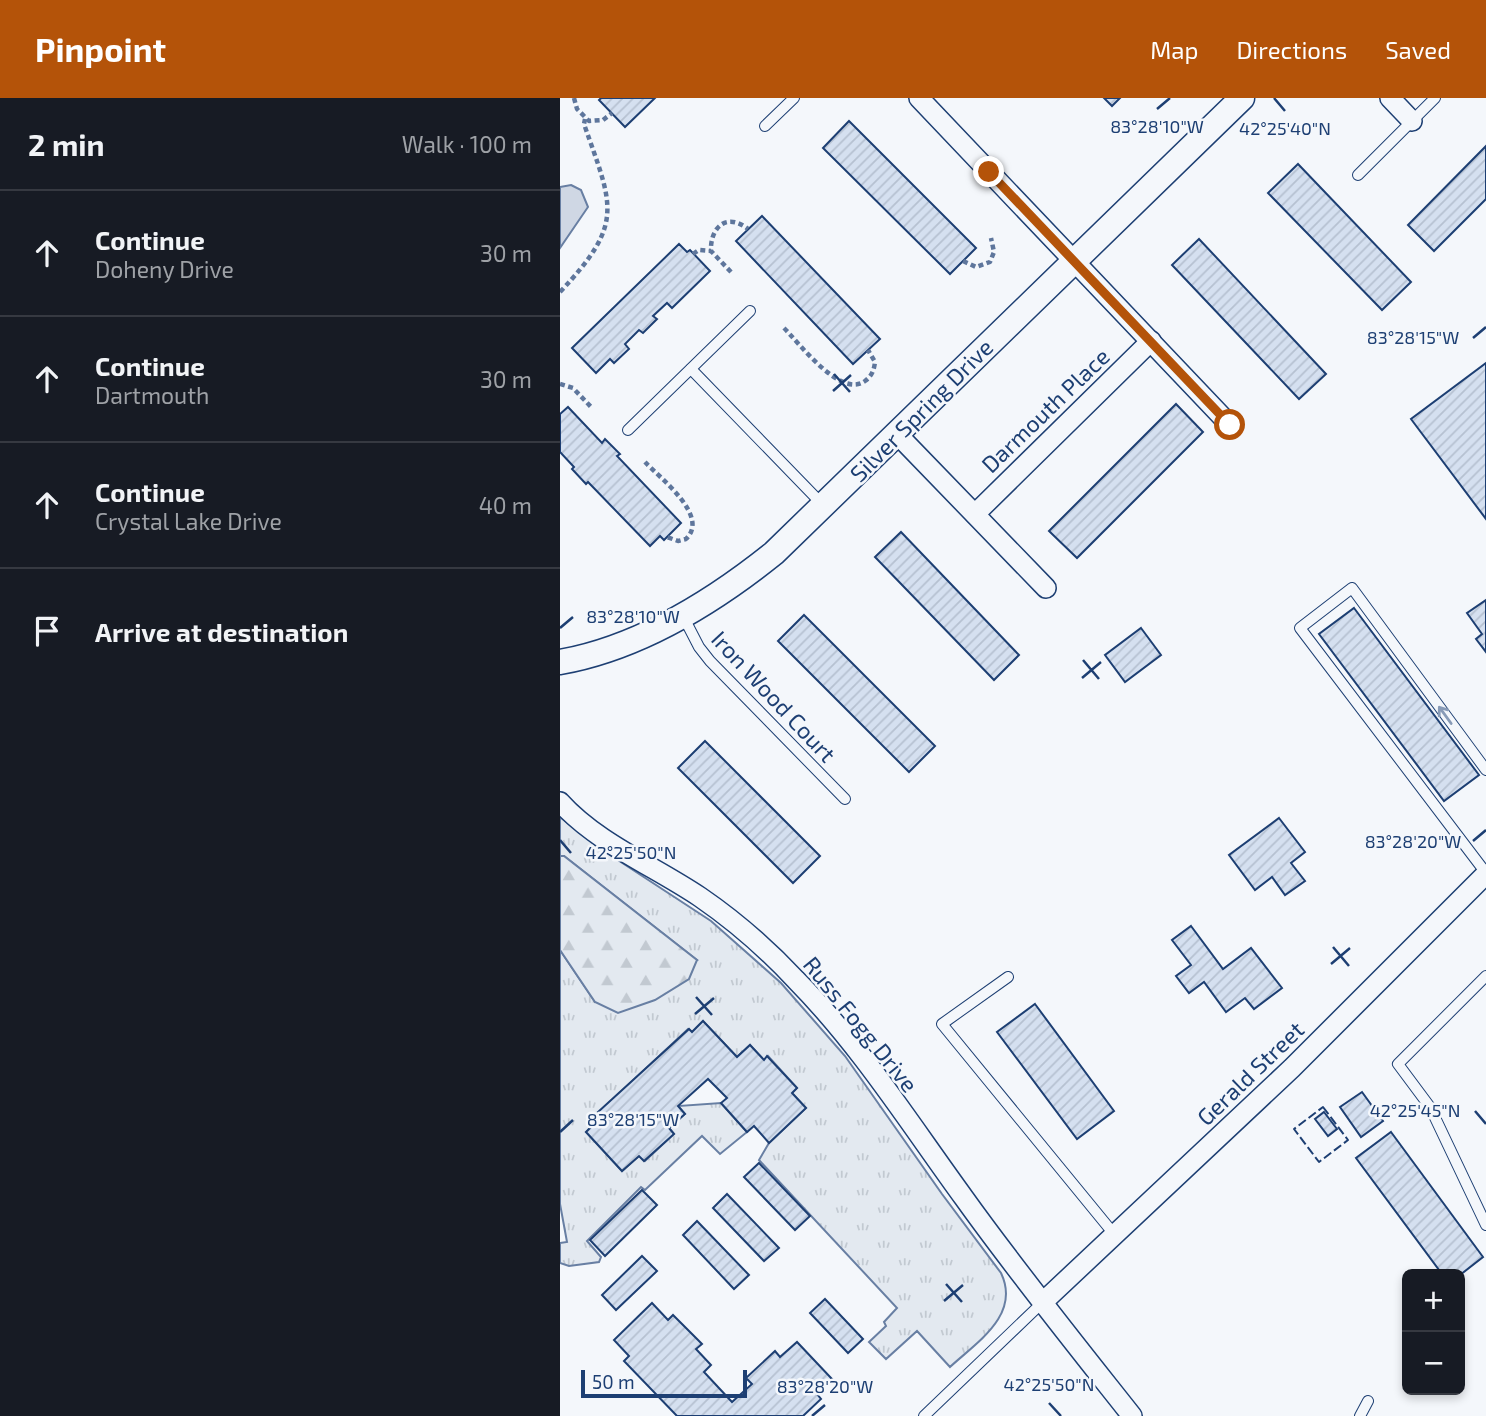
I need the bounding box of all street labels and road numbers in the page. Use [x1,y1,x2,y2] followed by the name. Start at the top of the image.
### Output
[844,333,998,487] street label: Silver Spring Drive
[975,342,1115,478] street label: Darmouth Place
[706,625,842,768] street label: Iron Wood Court
[798,951,924,1097] street label: Russ Fogg Drive
[1191,1015,1309,1131] street label: Gerald Street

